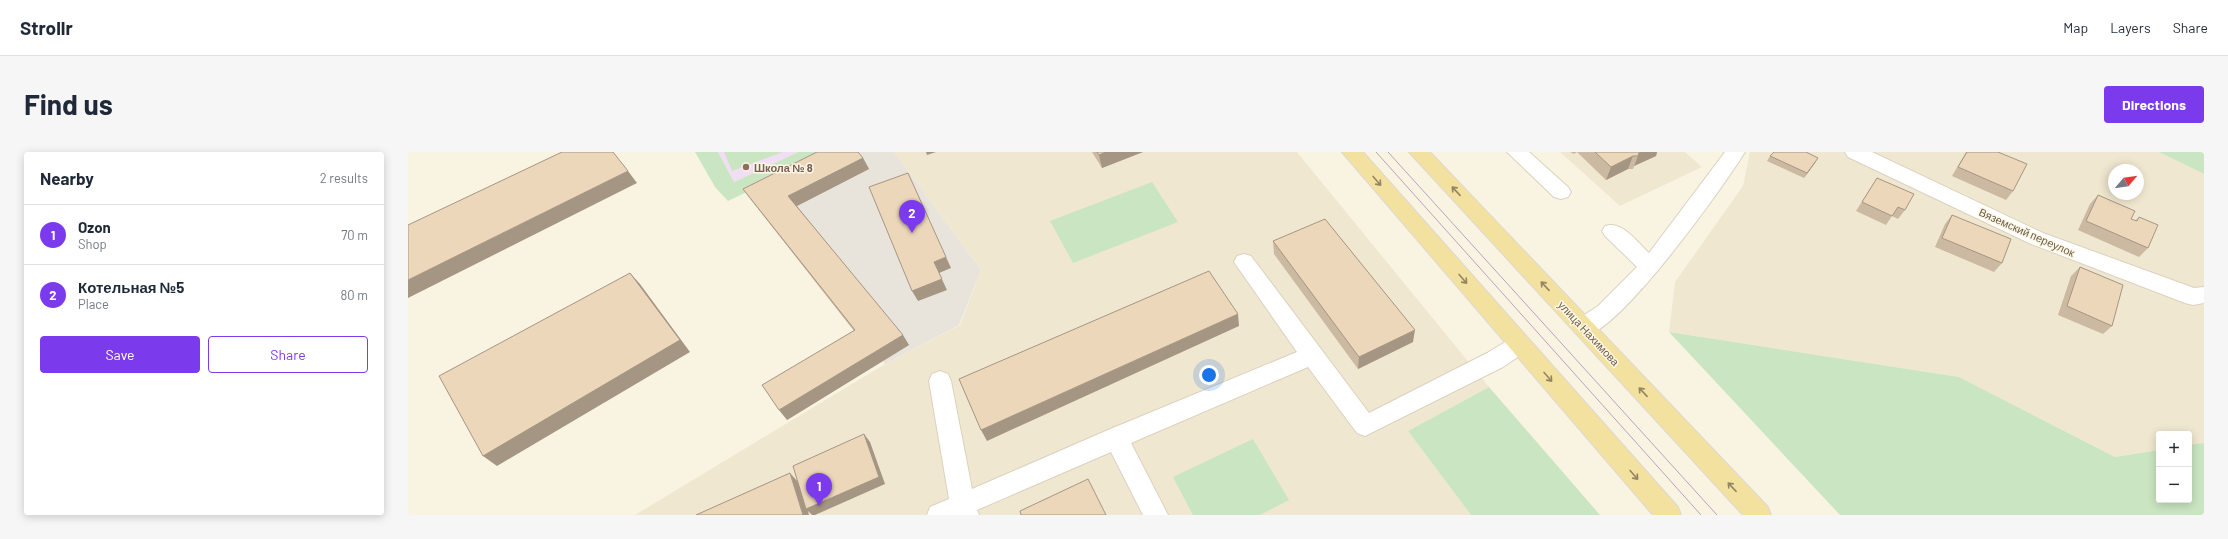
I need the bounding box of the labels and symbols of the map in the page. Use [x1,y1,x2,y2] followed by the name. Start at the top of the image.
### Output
[754,161,813,174] place label: Школа № 8
[741,162,751,172] marker: Школа № 8
[2108,164,2144,200] north arrow
[1373,176,1382,187] one-way arrow
[1452,187,1461,197] one-way arrow
[899,200,925,233] pin: 2
[1977,205,2077,259] street label: Вяземский переулок
[1458,274,1467,285] one-way arrow
[1541,282,1550,292] one-way arrow
[1556,298,1623,369] street label: улица Нахимова
[1199,365,1219,385] your location
[1544,372,1553,382] one-way arrow
[1639,386,1648,397] one-way arrow
[1629,470,1638,480] one-way arrow
[806,473,832,506] pin: 1
[1728,482,1737,492] one-way arrow

